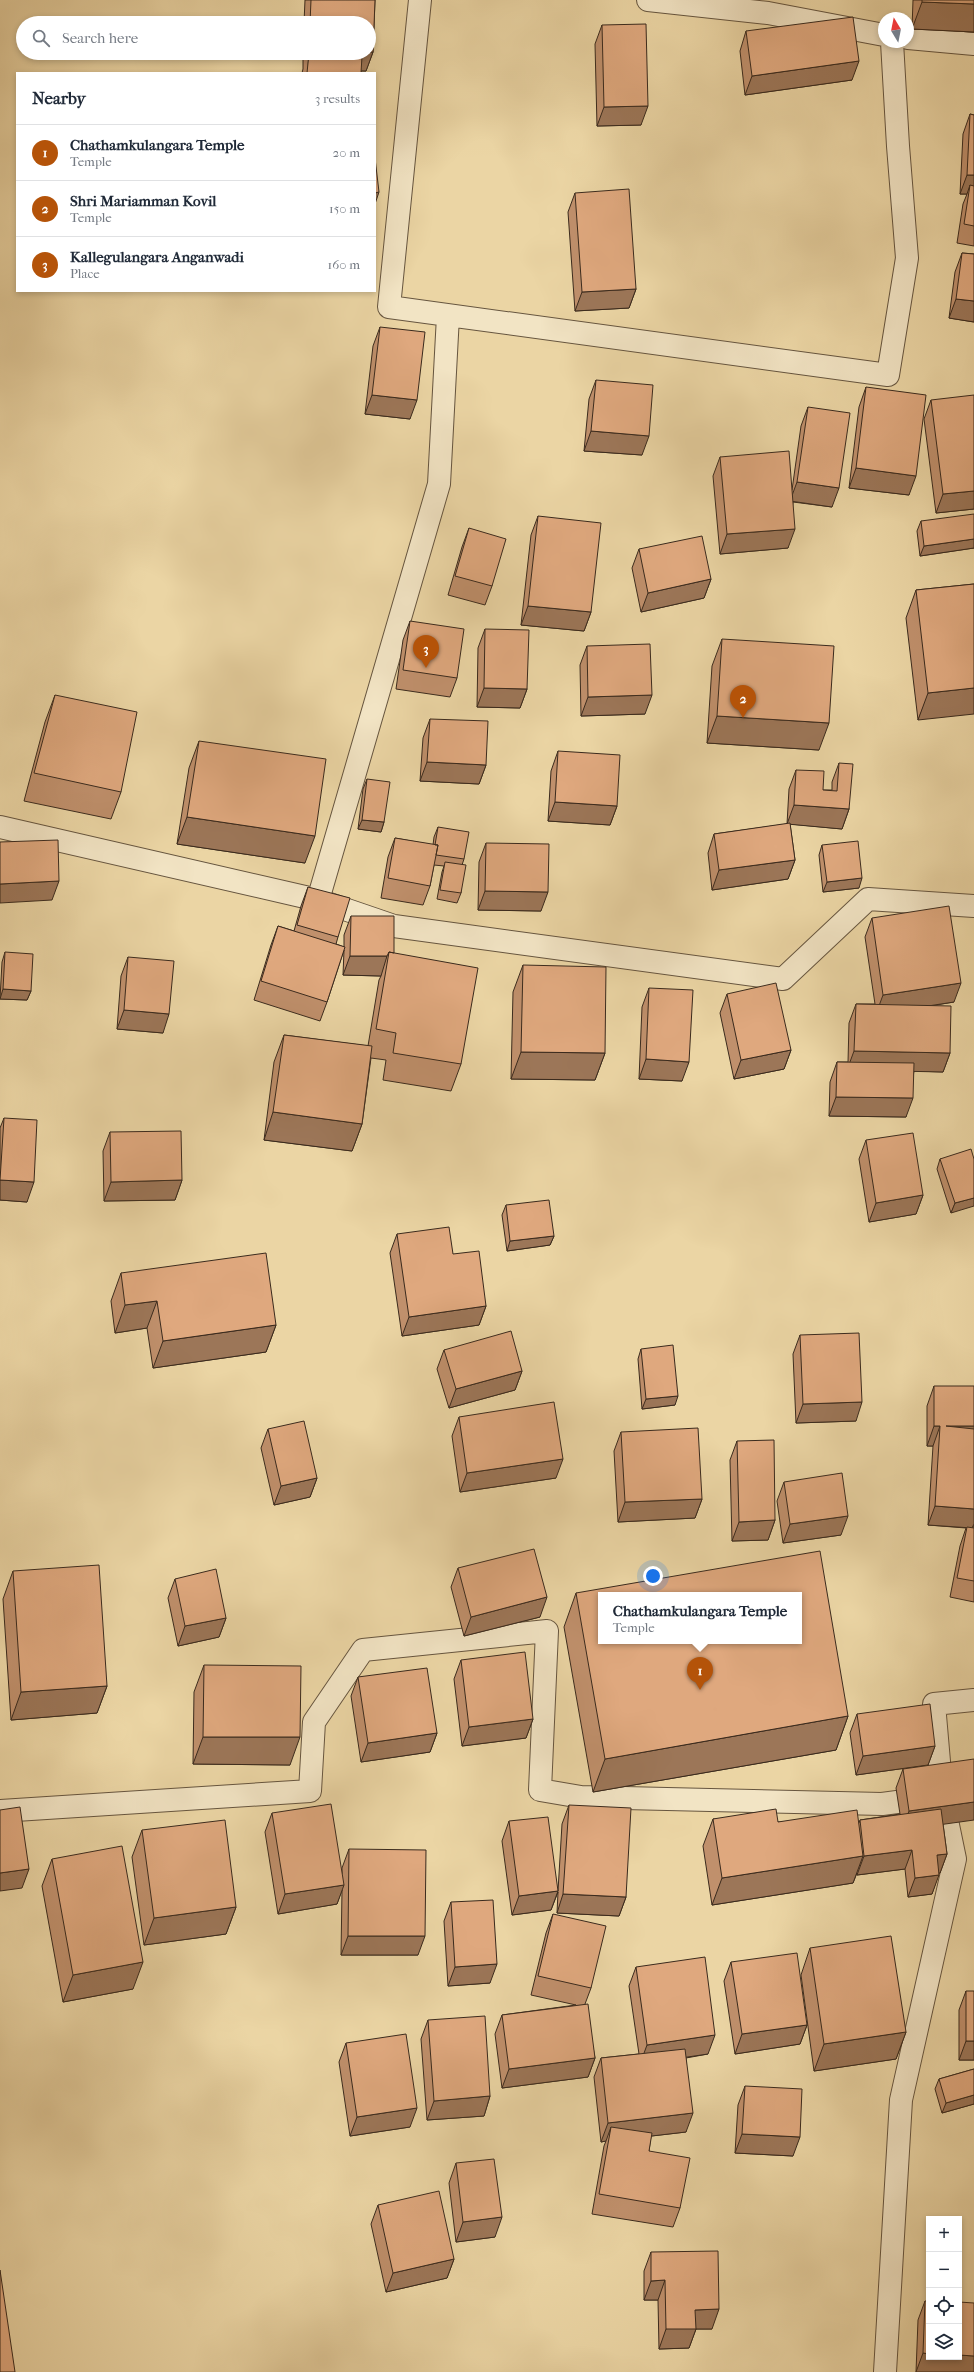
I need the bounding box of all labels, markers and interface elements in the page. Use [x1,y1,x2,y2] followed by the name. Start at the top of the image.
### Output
[878,12,914,48] north arrow
[16,16,376,60] search box
[30,27,52,49] icon: search
[62,29,138,47] text: Search here
[32,88,86,108] text: Nearby
[315,91,360,106] text: 3 results
[70,136,244,154] text: Chathamkulangara Temple
[43,145,47,160] text: 1
[333,145,360,160] text: 20 m
[70,154,112,169] text: Temple
[70,192,217,210] text: Shri Mariamman Kovil
[42,201,48,216] text: 2
[329,201,360,216] text: 150 m
[70,210,112,225] text: Temple
[70,248,244,266] text: Kallegulangara Anganwadi
[42,257,48,272] text: 3
[328,257,360,272] text: 160 m
[70,266,100,281] text: Place
[413,635,439,668] pin: 3
[730,685,756,718] pin: 2
[643,1566,663,1586] your location
[598,1592,802,1644] popup
[613,1602,787,1620] text: Chathamkulangara Temple
[613,1620,655,1635] text: Temple
[687,1657,713,1690] pin: 1
[926,2216,962,2360] map controls
[926,2216,962,2252] button: +
[926,2252,962,2288] button: −
[926,2288,962,2324] button: locate
[926,2324,962,2360] button: layers

